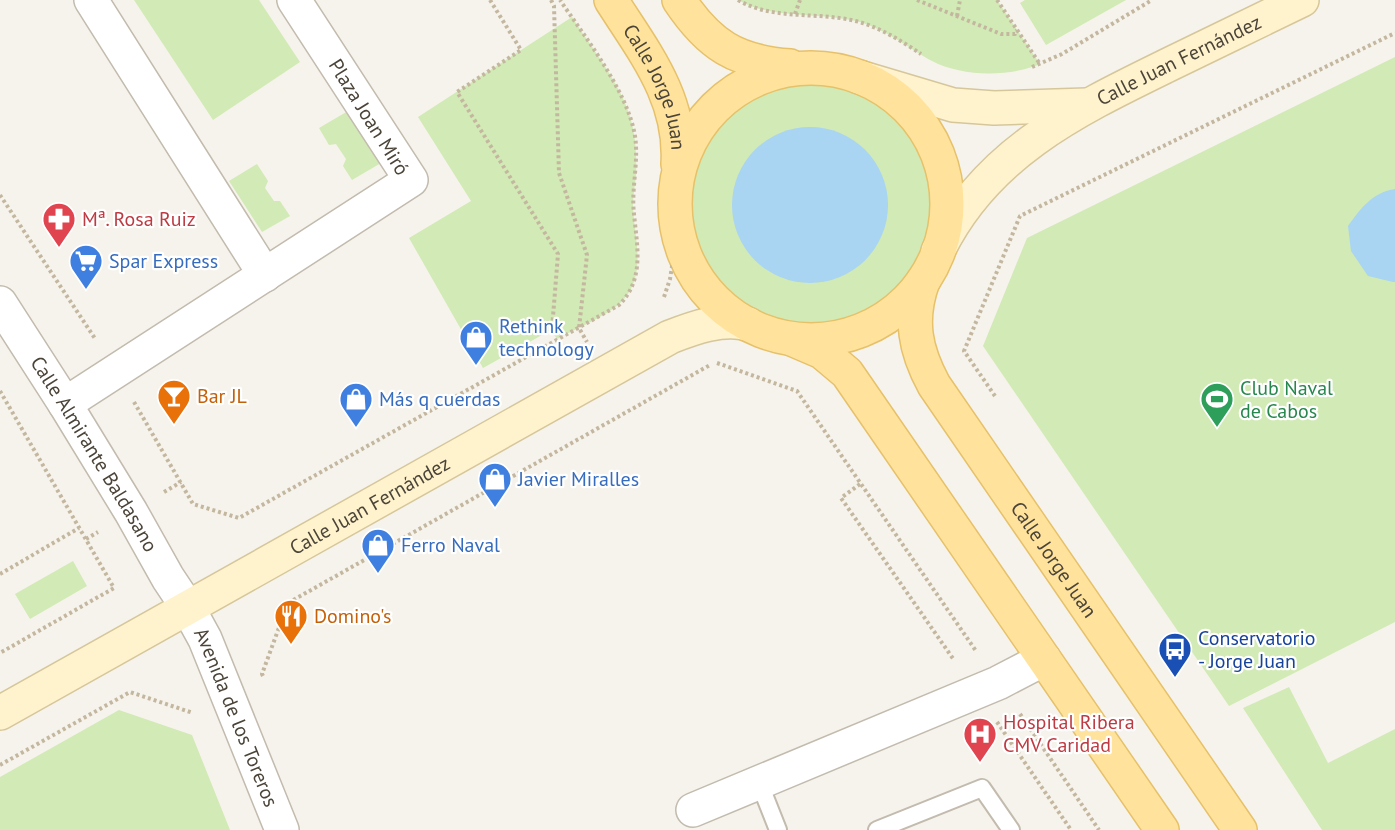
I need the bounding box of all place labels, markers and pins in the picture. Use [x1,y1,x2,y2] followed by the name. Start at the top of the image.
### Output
[41,201,77,248] pharmacy icon: Mª. Rosa Ruiz
[82,206,196,232] place label: Mª. Rosa Ruiz
[68,243,104,290] supermarket icon: Spar Express
[109,248,218,274] place label: Spar Express
[499,313,594,362] place label: Rethink technology
[458,319,494,366] shop icon: Rethink technology
[1240,375,1333,424] place label: Club Naval de Cabos
[156,378,192,425] bar icon: Bar JL
[338,381,374,428] shop icon: Más q cuerdas
[1199,381,1235,428] sports icon: Club Naval de Cabos
[197,383,247,409] place label: Bar JL
[379,386,500,412] place label: Más q cuerdas
[477,461,513,508] shop icon: Javier Miralles
[517,466,639,492] place label: Javier Miralles
[360,527,396,574] shop icon: Ferro Naval
[401,532,500,558] place label: Ferro Naval
[273,598,309,645] restaurant icon: Domino's
[314,603,392,629] place label: Domino's
[1198,625,1315,674] place label: Conservatorio - Jorge Juan
[1157,631,1193,678] bus stop icon: Conservatorio - Jorge Juan
[1003,709,1135,758] place label: Hospital Ribera CMV Caridad
[962,716,998,763] hospital icon: Hospital Ribera CMV Caridad

